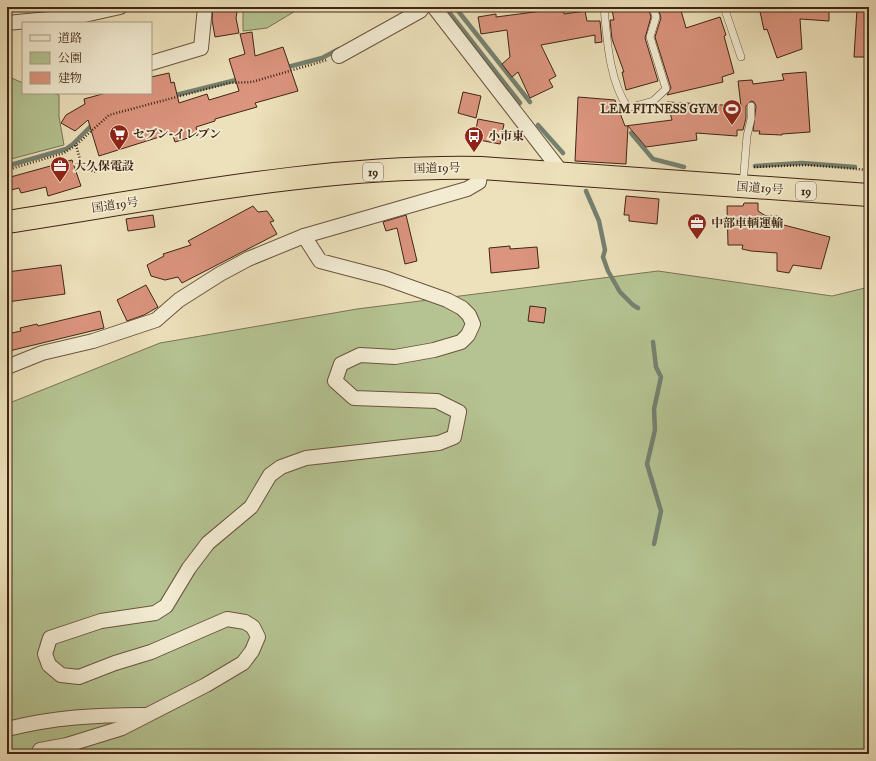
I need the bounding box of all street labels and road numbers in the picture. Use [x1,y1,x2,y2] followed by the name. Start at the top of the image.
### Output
[413,161,461,175] street label: 国道19号
[363,163,383,181] road number: 19
[736,179,784,197] street label: 国道19号
[796,182,816,200] road number: 19
[91,195,139,215] street label: 国道19号

